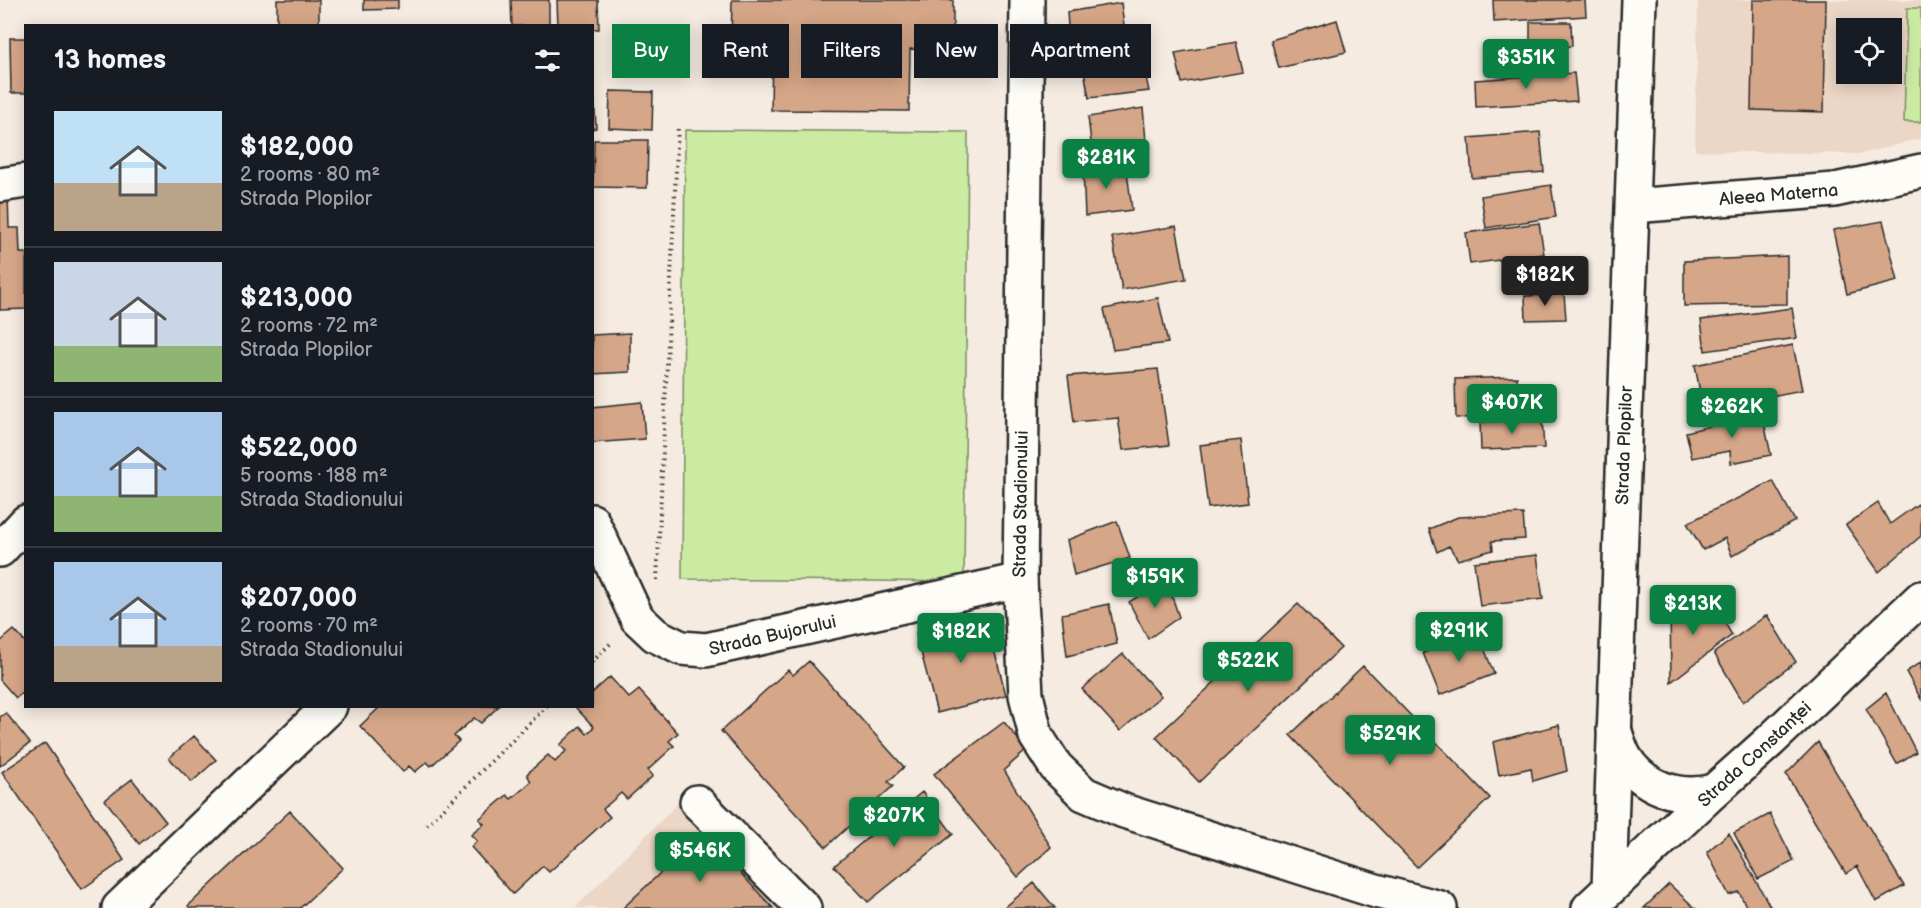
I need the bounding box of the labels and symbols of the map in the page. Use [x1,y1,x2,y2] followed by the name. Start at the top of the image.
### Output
[1484,39,1568,90] pin: $351K
[1064,139,1148,190] pin: $281K
[1718,179,1839,210] street label: Aleea Materna
[1503,256,1587,307] pin: $182K
[1470,384,1554,435] pin: $407K
[1611,385,1636,505] street label: Strada Plopilor
[1690,388,1774,439] pin: $262K
[1009,430,1033,578] street label: Strada Stadionului
[1113,558,1197,609] pin: $159K
[1651,585,1735,636] pin: $213K
[707,611,838,660] street label: Strada Bujorului
[1417,612,1501,663] pin: $291K
[919,613,1003,664] pin: $182K
[1206,642,1290,693] pin: $522K
[1693,697,1816,811] street label: Strada Constanței
[1348,715,1432,766] pin: $529K
[852,797,936,848] pin: $207K
[658,832,742,883] pin: $546K

